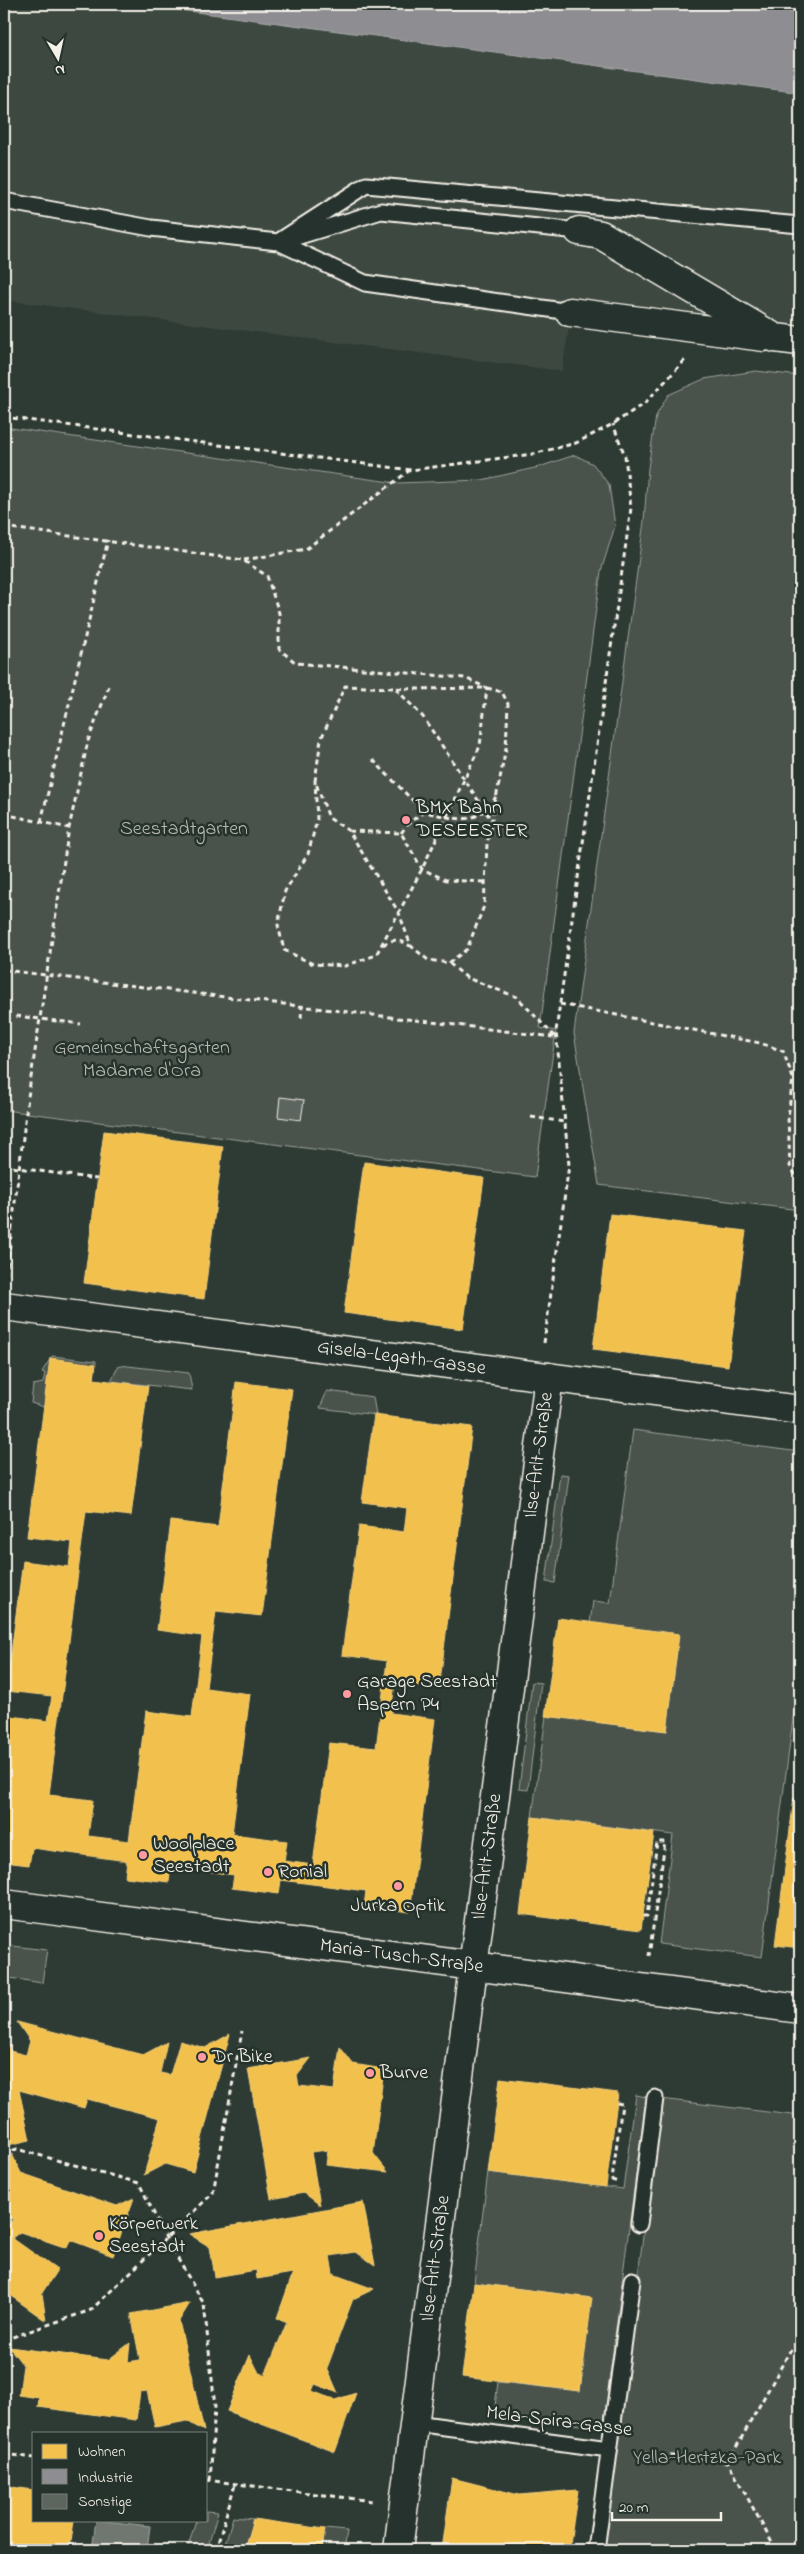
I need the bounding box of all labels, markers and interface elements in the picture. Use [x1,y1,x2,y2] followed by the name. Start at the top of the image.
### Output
[32,32,82,82] north arrow
[53,58,66,80] text: N
[415,794,528,846] place label: BMX Bahn DESEESTER
[400,814,412,826] marker: BMX Bahn DESEESTER
[120,815,248,845] park label: Seestadtgarten
[54,1034,230,1086] park label: Gemeinschaftsgarten Madame d'Ora
[316,1333,488,1383] street label: Gisela-Legath-Gasse
[516,1390,561,1520] street label: Ilse-Arlt-Straße
[357,1668,497,1720] place label: Garage Seestadt Aspern P4
[341,1688,353,1700] marker: Garage Seestadt Aspern P4
[465,1792,510,1922] street label: Ilse-Arlt-Straße
[153,1830,234,1882] place label: Woolplace Seestadt
[137,1849,149,1861] marker: Woolplace Seestadt
[278,1858,327,1887] place label: Ronial
[262,1866,274,1878] marker: Ronial
[392,1880,404,1892] marker: Jurka Optik
[351,1892,446,1921] place label: Jurka Optik
[318,1931,485,1982] street label: Maria-Tusch-Straße
[211,2043,273,2072] place label: Dr Bike
[196,2051,208,2063] marker: Dr Bike
[379,2059,428,2088] place label: Burve
[364,2067,376,2079] marker: Burve
[413,2194,458,2323] street label: Ilse-Arlt-Straße
[109,2210,199,2262] place label: Körperwerk Seestadt
[93,2230,105,2242] marker: Körperwerk Seestadt
[484,2399,634,2445] street label: Mela-Spira-Gasse
[32,2432,208,2522] legend
[78,2441,126,2463] text: Wohnen
[633,2444,781,2473] park label: Yella-Hertzka-Park
[78,2467,133,2489] text: Industrie
[612,2489,720,2521] scale bar
[78,2491,132,2514] text: Sonstige
[619,2497,649,2519] text: 20 m

